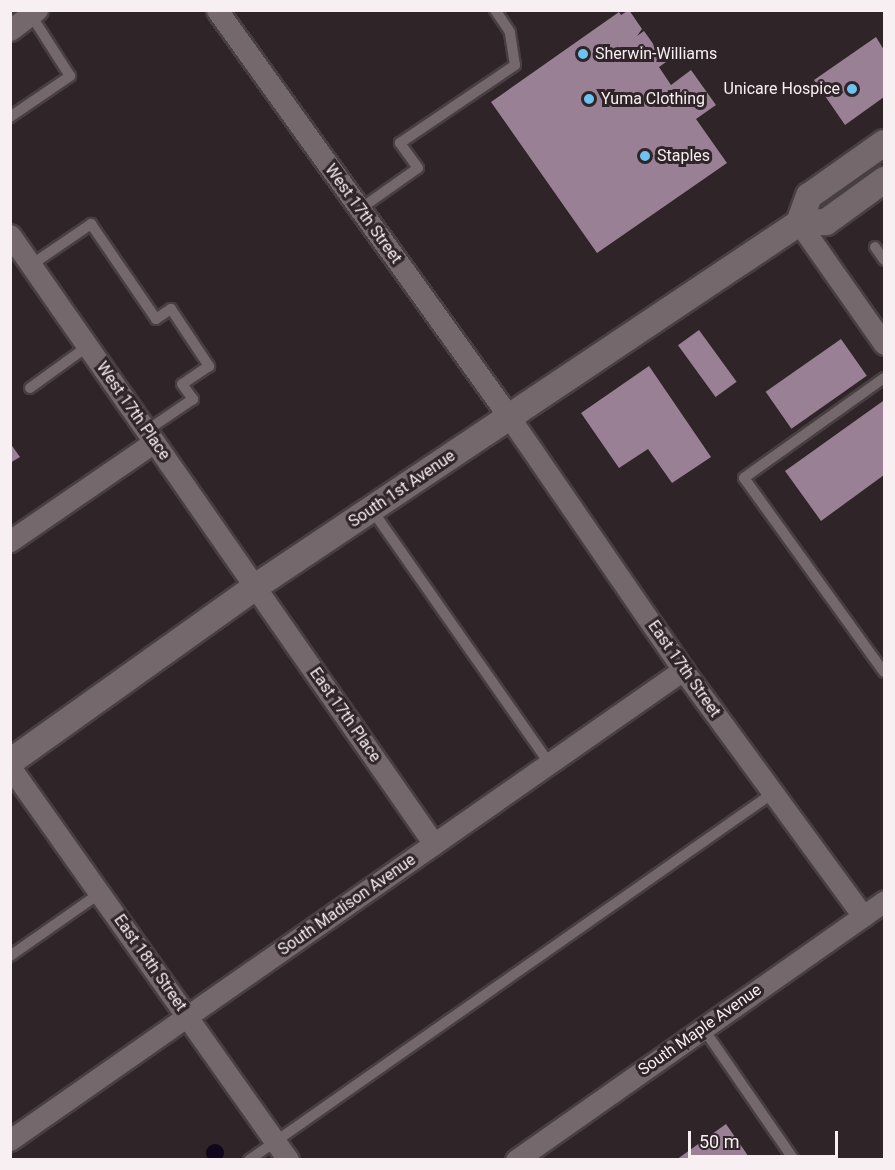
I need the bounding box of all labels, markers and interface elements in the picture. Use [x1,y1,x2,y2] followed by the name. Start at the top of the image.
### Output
[595,44,717,64] place label: Sherwin-Williams
[576,47,590,61] marker: Sherwin-Williams
[724,79,840,99] place label: Unicare Hospice
[845,82,859,96] marker: Unicare Hospice
[601,89,705,109] place label: Yuma Clothing
[582,92,596,106] marker: Yuma Clothing
[657,146,710,166] place label: Staples
[638,149,652,163] marker: Staples
[321,161,405,267] street label: West 17th Street
[92,358,174,464] street label: West 17th Place
[345,446,459,532] street label: South 1st Avenue
[644,617,724,721] street label: East 17th Street
[305,664,385,766] street label: East 17th Place
[275,850,419,960] street label: South Madison Avenue
[110,911,190,1015] street label: East 18th Street
[635,980,765,1080] street label: South Maple Avenue
[691,1119,841,1157] scale bar
[699,1131,739,1152] text: 50 m

